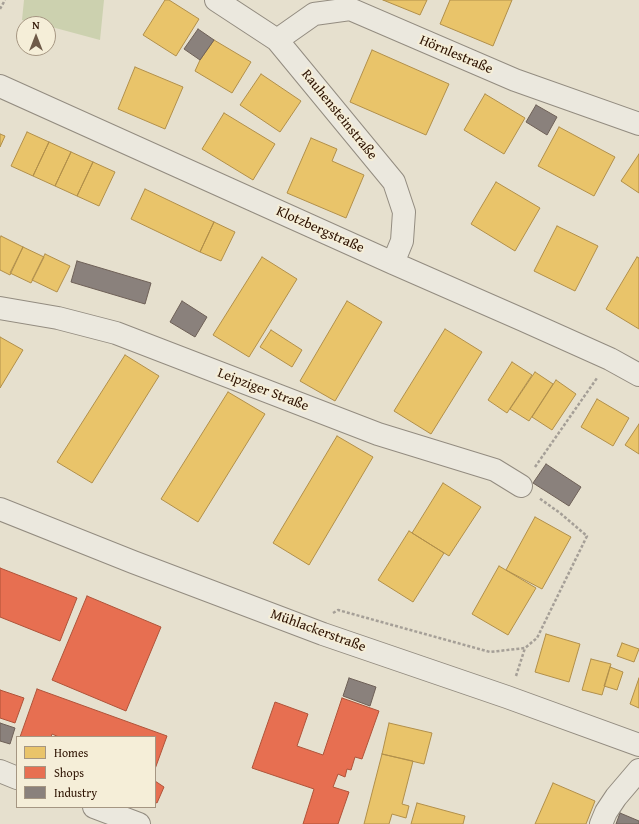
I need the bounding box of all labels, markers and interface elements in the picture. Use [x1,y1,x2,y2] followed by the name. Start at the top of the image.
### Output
[16,16,56,56] north arrow
[32,17,40,33] text: N
[417,32,495,78] street label: Hörnlestraße
[298,67,380,163] street label: Rauhensteinstraße
[273,203,367,257] street label: Klotzbergstraße
[215,365,311,415] street label: Leipziger Straße
[268,606,368,656] street label: Mühlackerstraße
[16,736,156,808] legend
[54,744,88,761] text: Homes
[54,764,84,781] text: Shops
[54,784,97,801] text: Industry

